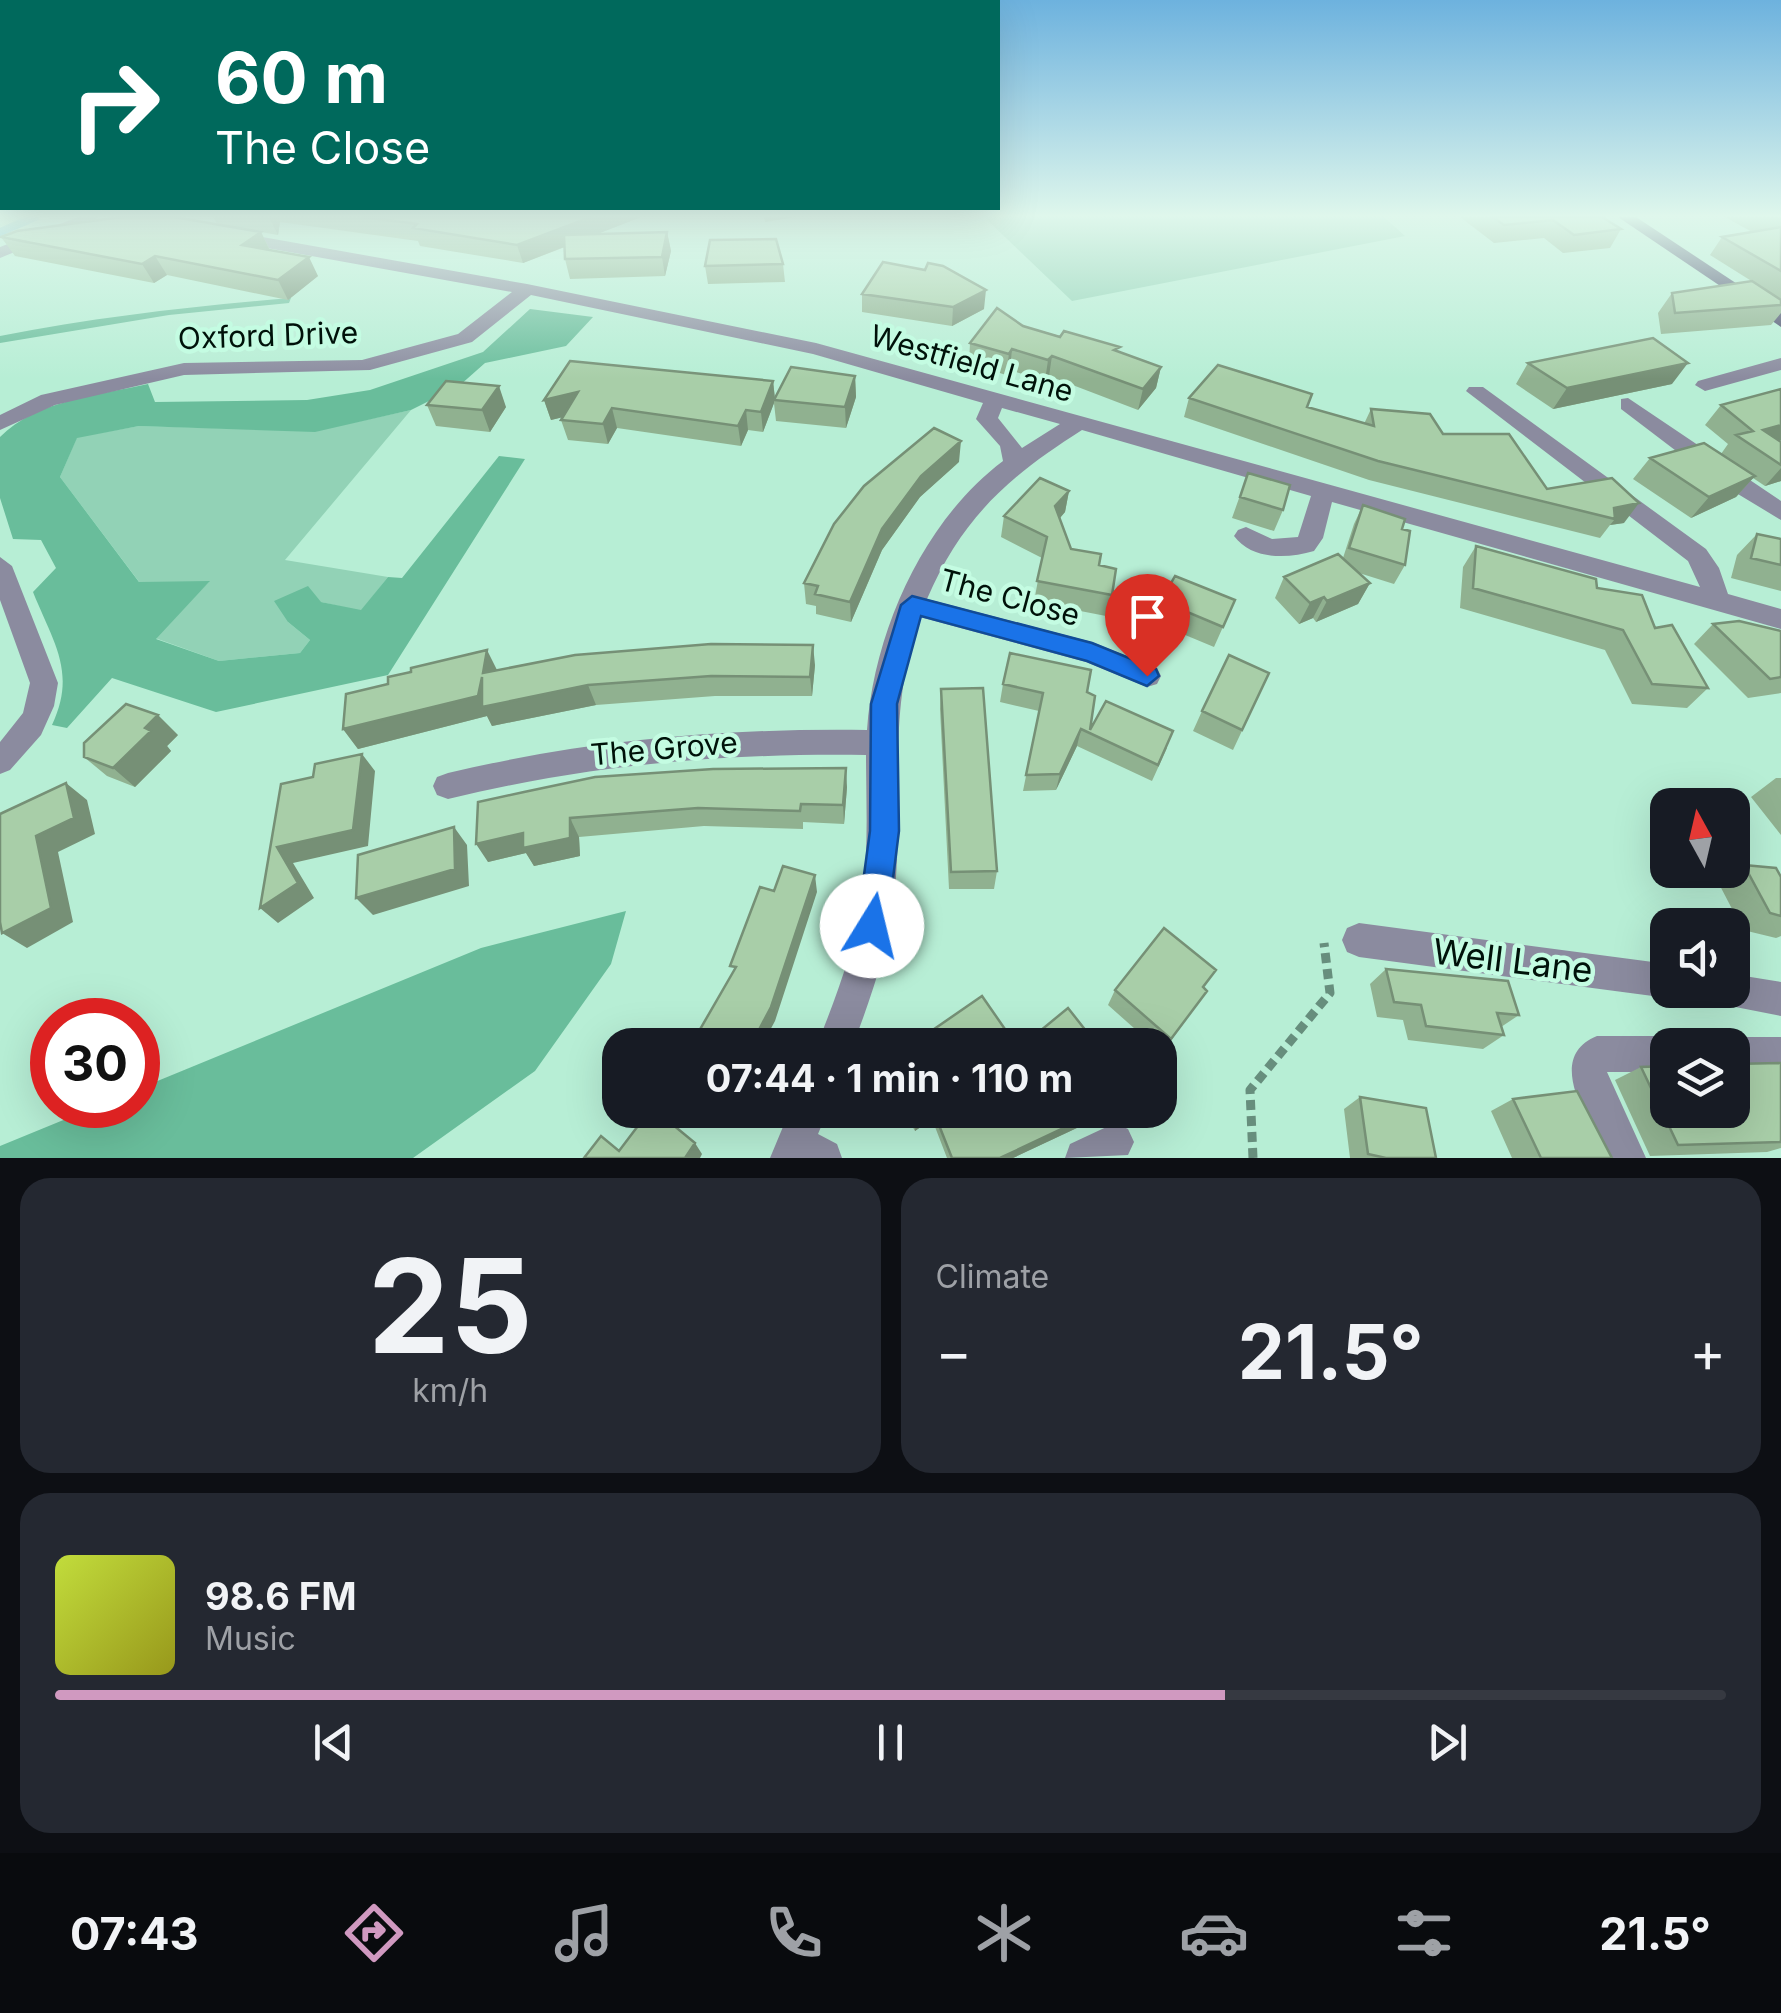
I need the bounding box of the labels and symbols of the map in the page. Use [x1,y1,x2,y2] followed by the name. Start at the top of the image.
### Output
[177,314,359,356] street label: Oxford Drive
[866,317,1078,409] street label: Westfield Lane
[936,561,1084,633] street label: The Close
[1105,574,1190,677] pin
[589,724,739,772] street label: The Grove
[1650,788,1750,888] north arrow
[820,874,924,978] position arrow
[1431,929,1595,991] street label: Well Lane
[30,998,160,1128] speed limit sign: 30

